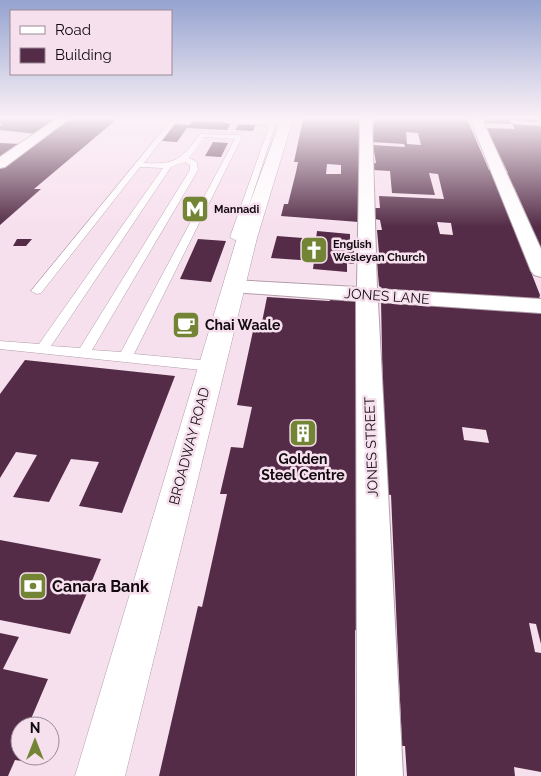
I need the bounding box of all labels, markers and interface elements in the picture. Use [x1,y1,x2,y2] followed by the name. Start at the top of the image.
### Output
[10,10,172,75] legend
[55,21,91,39] text: Road
[55,46,112,64] text: Building
[180,194,210,224] metro station icon: Mannadi
[214,203,259,216] place label: Mannadi
[299,235,329,265] church icon: English Wesleyan Church
[333,238,426,264] place label: English Wesleyan Church
[344,285,430,307] street label: JONES LANE
[171,310,201,340] cafe icon: Chai Waale
[205,317,281,333] place label: Chai Waale
[166,386,212,506] street label: BROADWAY ROAD
[361,396,381,497] street label: JONES STREET
[288,418,318,448] building icon: Golden Steel Centre
[261,451,345,483] place label: Golden Steel Centre
[18,571,48,601] bank icon: Canara Bank
[52,577,149,596] place label: Canara Bank
[10,716,60,766] north arrow
[30,720,40,736] text: N

